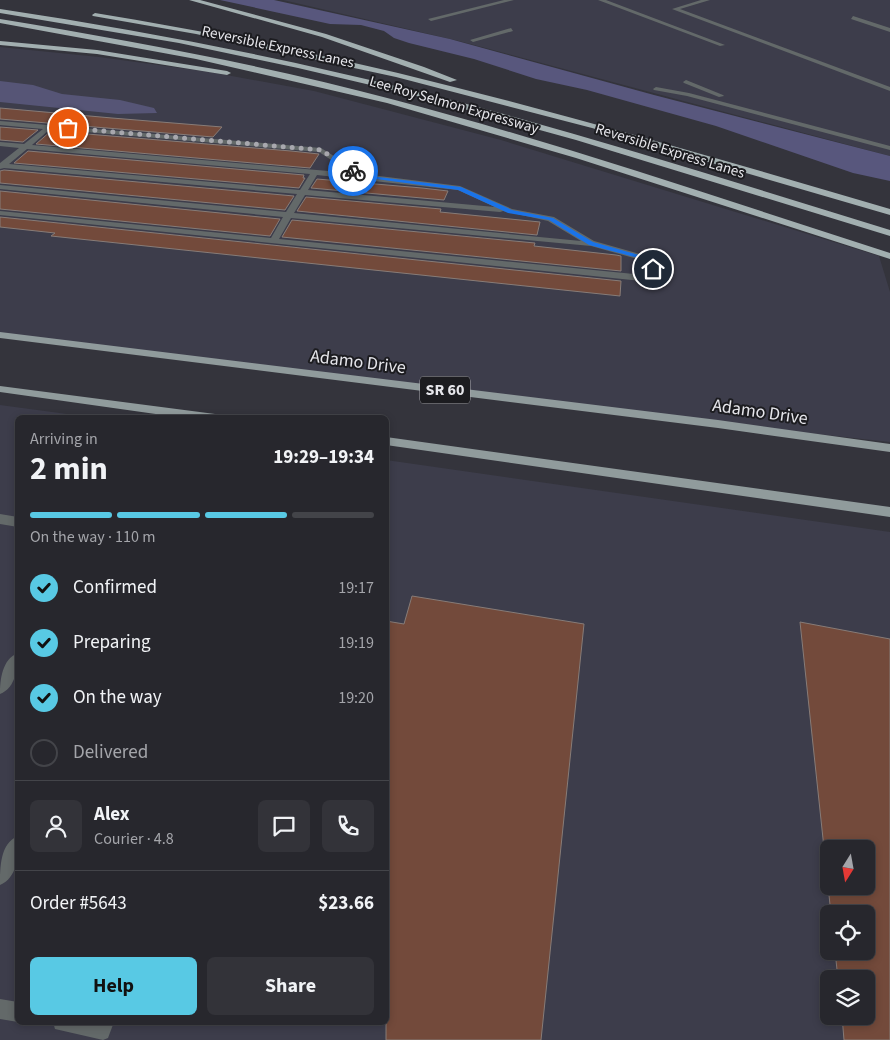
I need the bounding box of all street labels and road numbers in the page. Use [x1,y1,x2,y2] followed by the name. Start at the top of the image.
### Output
[200,21,356,73] street label: Reversible Express Lanes
[367,71,541,139] street label: Lee Roy Selmon Expressway
[593,118,747,184] street label: Reversible Express Lanes
[309,344,407,380] street label: Adamo Drive
[420,376,470,404] road number: SR 60
[711,393,809,431] street label: Adamo Drive

